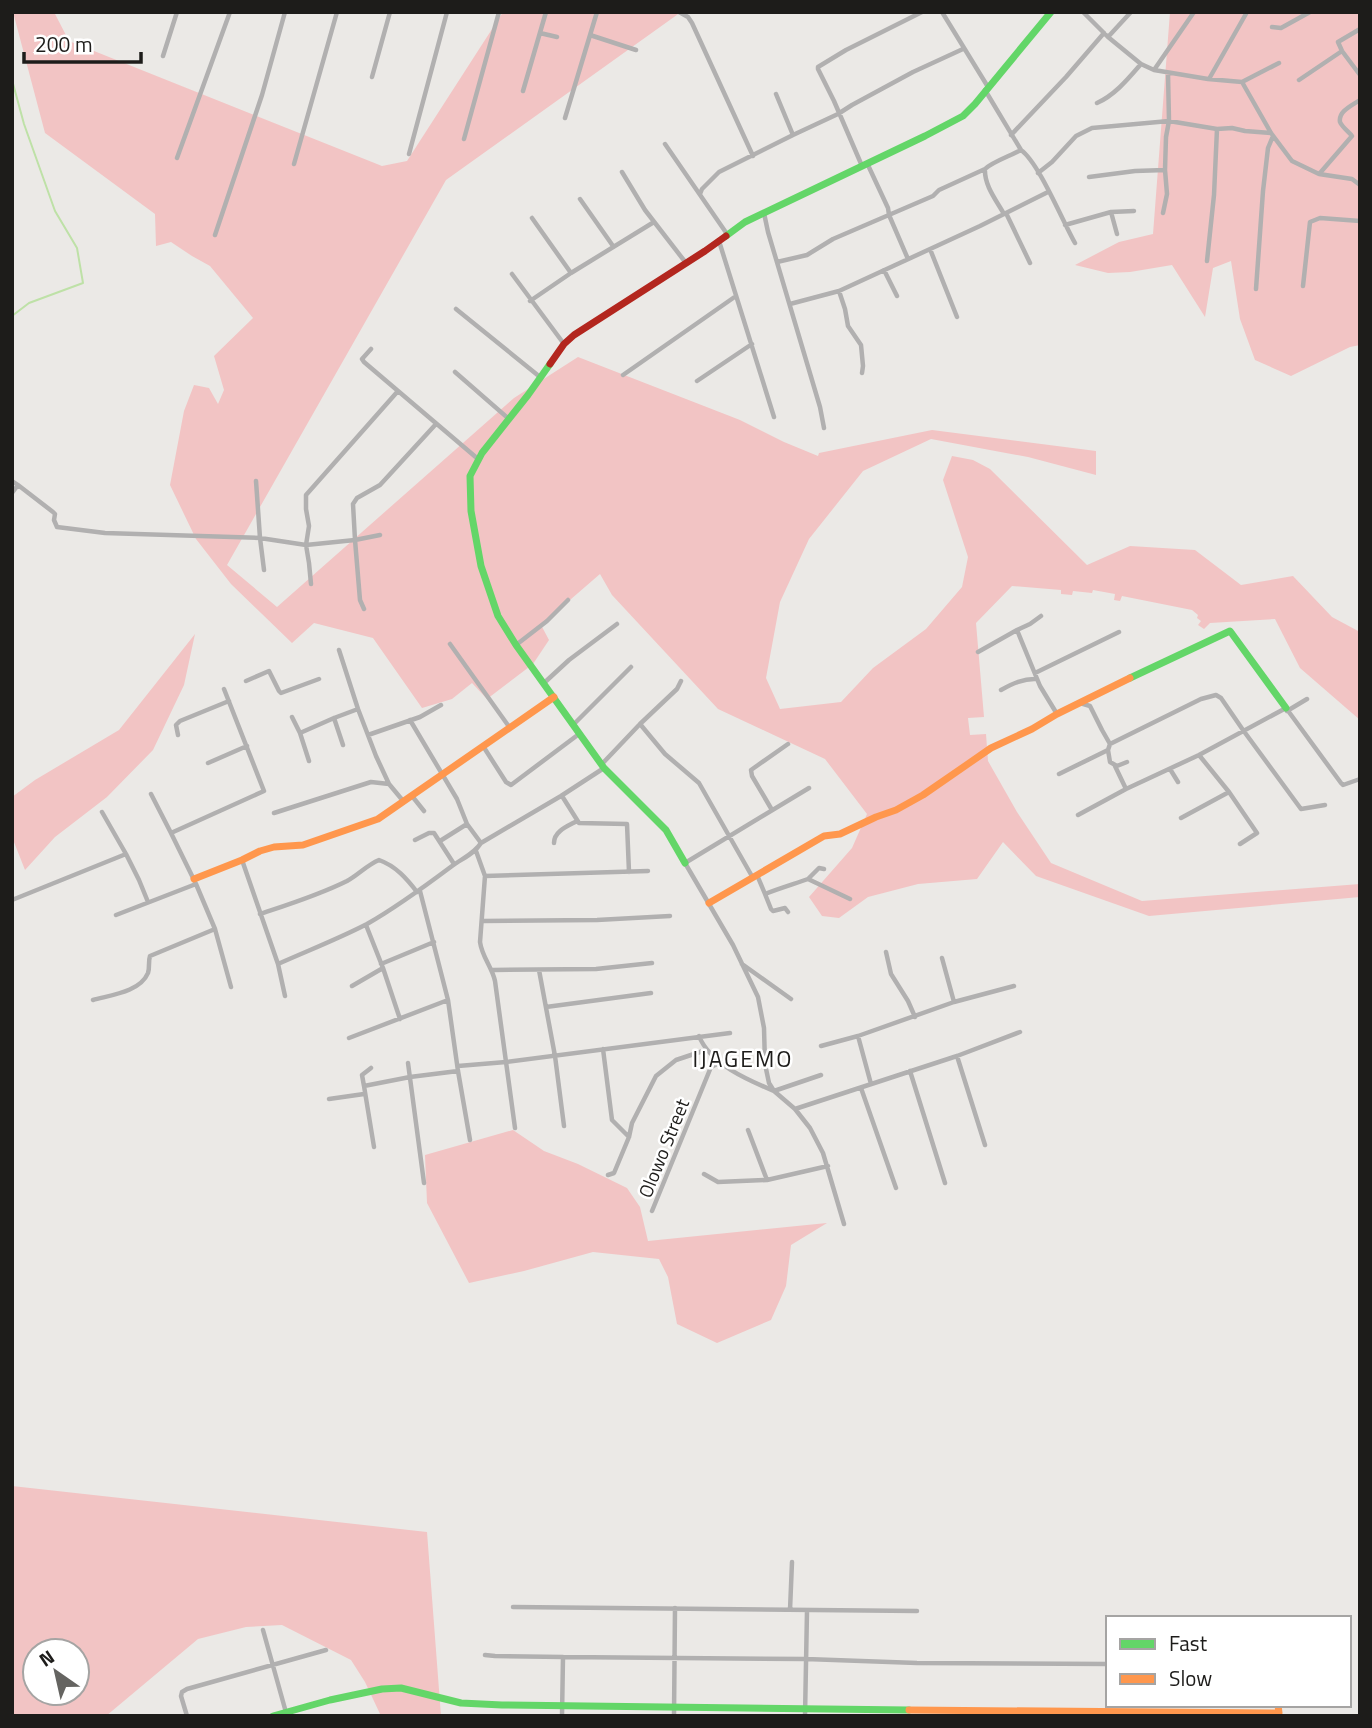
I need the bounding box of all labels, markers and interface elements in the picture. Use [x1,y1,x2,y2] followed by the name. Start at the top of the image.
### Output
[24,21,142,65] scale bar
[35,28,92,60] text: 200 m
[693,1041,794,1076] district label: IJAGEMO
[630,1094,696,1202] street label: Olowo Street
[1106,1616,1351,1707] legend
[1169,1627,1208,1659] text: Fast
[21,1637,91,1707] north arrow
[33,1642,60,1673] text: N
[1169,1662,1212,1694] text: Slow

